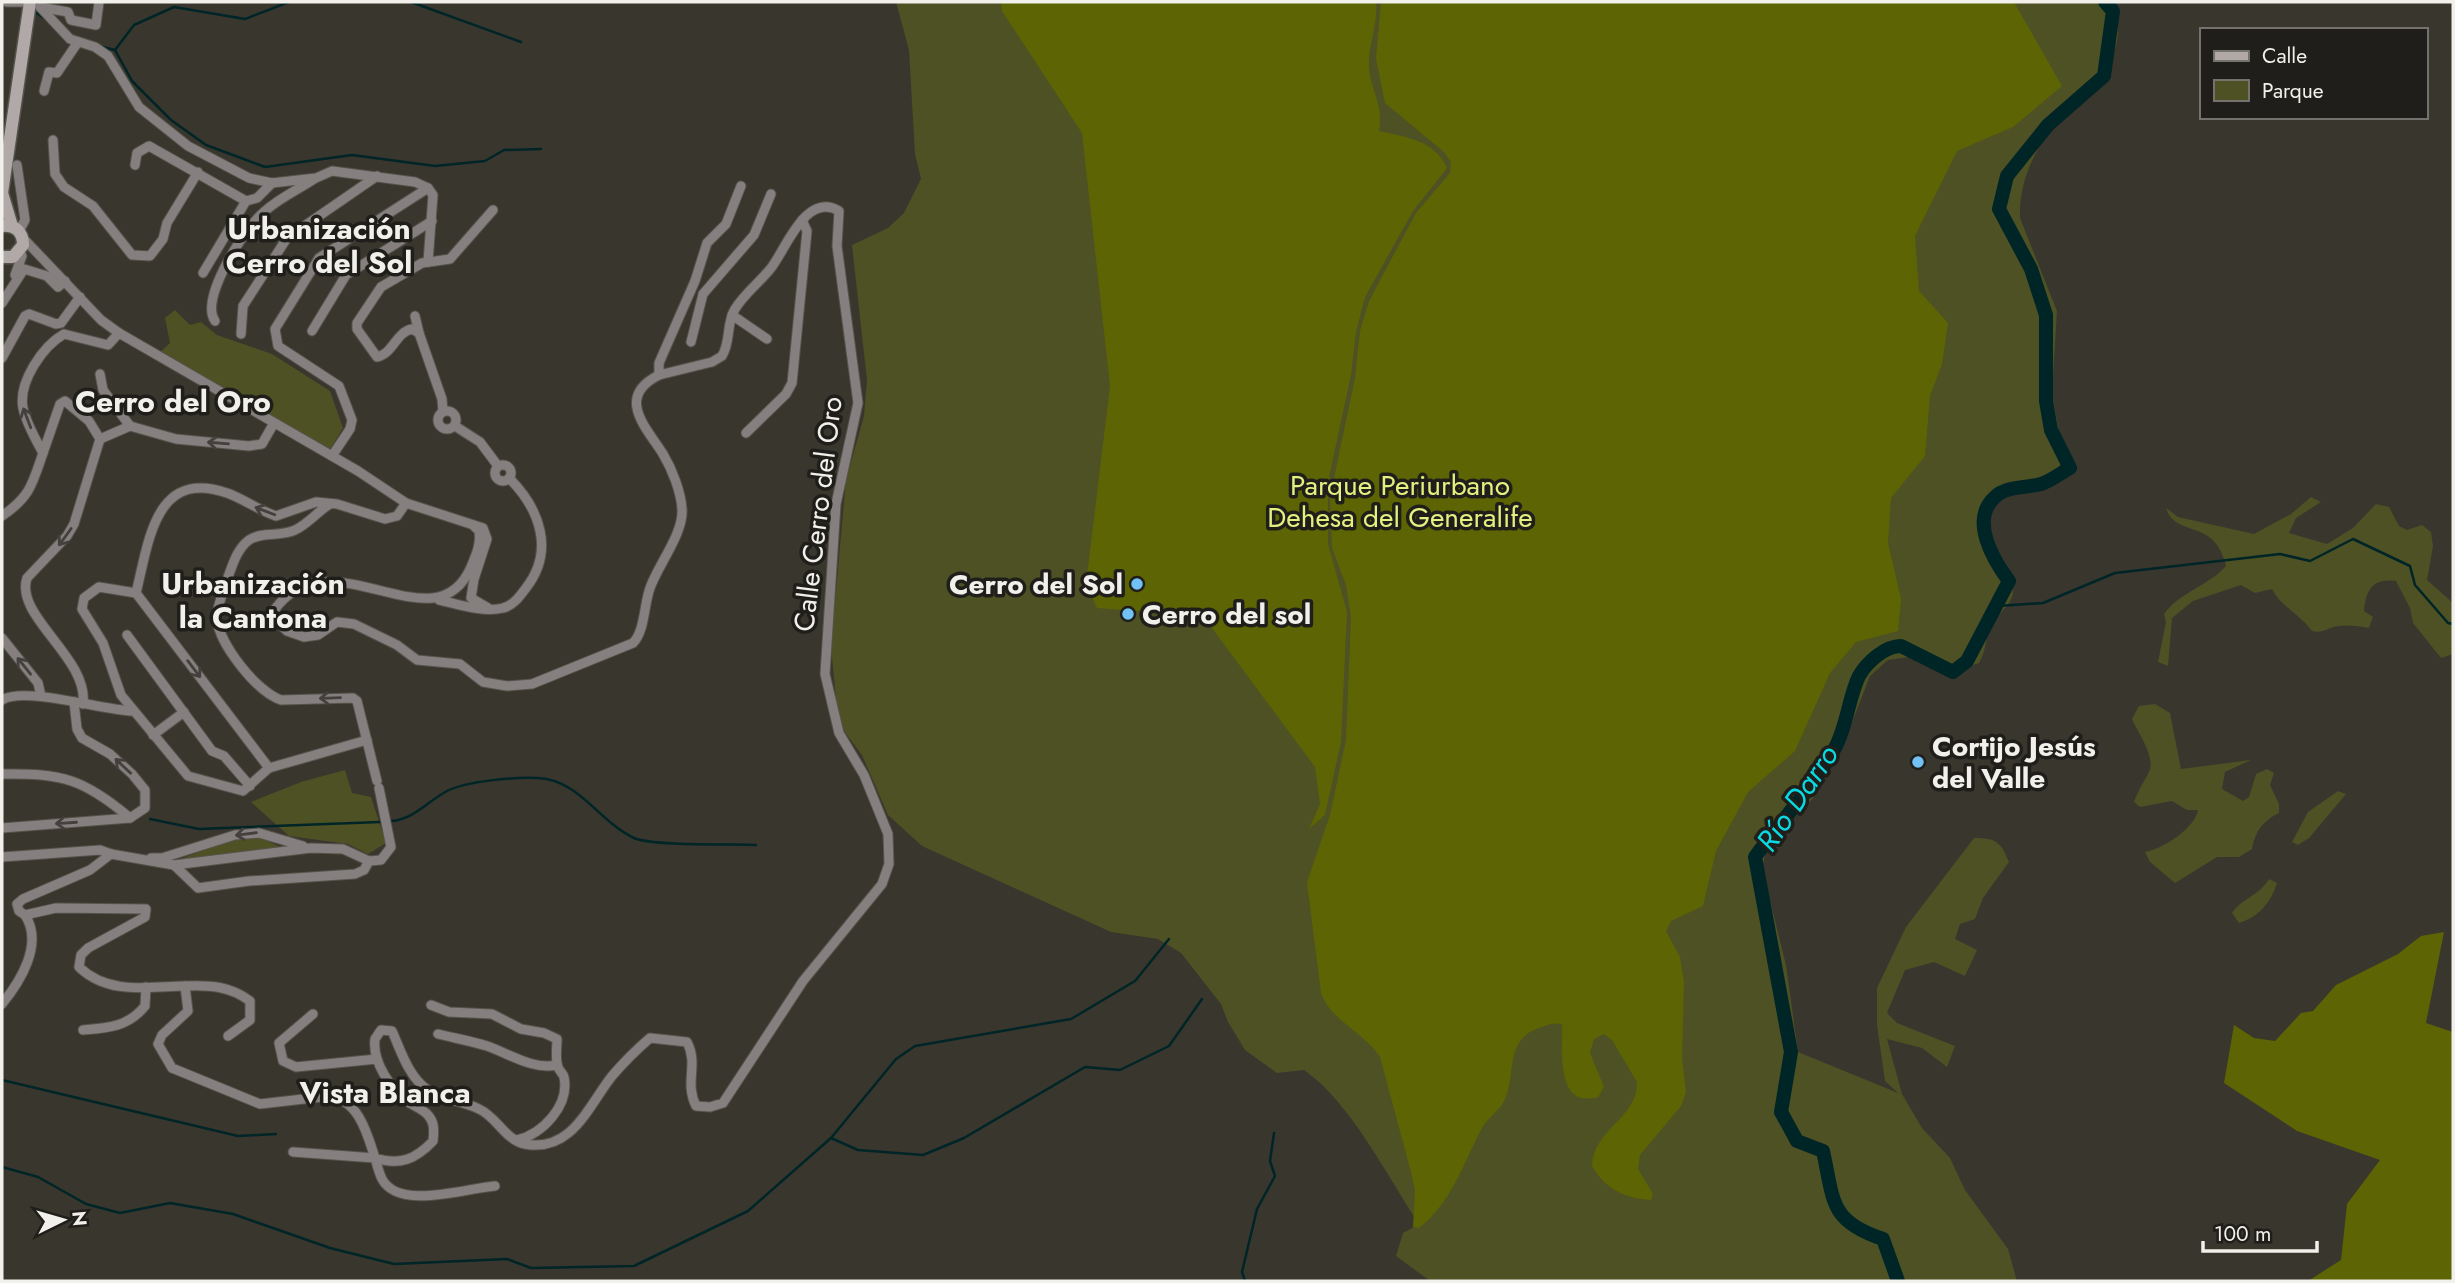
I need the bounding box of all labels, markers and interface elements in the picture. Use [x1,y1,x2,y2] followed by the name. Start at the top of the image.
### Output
[2200,28,2427,119] legend
[2262,41,2307,71] text: Calle
[2262,76,2324,106] text: Parque
[226,207,412,284] district label: Urbanización Cerro del Sol
[75,380,271,423] district label: Cerro del Oro
[783,394,853,634] street label: Calle Cerro del Oro
[20,407,33,429] one-way arrow
[207,436,230,449] one-way arrow
[1267,465,1533,538] park label: Parque Periurbano Dehesa del Generalife
[255,504,276,517] one-way arrow
[58,527,72,546] one-way arrow
[161,562,345,639] district label: Urbanización la Cantona
[949,564,1123,605] place label: Cerro del Sol
[1129,576,1145,592] marker: Cerro del Sol
[1142,594,1311,635] place label: Cerro del sol
[1120,606,1136,622] marker: Cerro del sol
[16,657,31,675] one-way arrow
[186,659,201,678] one-way arrow
[318,692,341,705] one-way arrow
[1932,726,2096,799] place label: Cortijo Jesús del Valle
[1745,736,1849,860] water label: Río Darro
[1910,754,1926,770] marker: Cortijo Jesús del Valle
[115,758,132,775] one-way arrow
[55,817,78,830] one-way arrow
[235,828,257,841] one-way arrow
[298,1071,471,1114] district label: Vista Blanca
[28,1185,98,1255] north arrow
[65,1210,94,1227] text: N
[2203,1210,2317,1254] scale bar
[2214,1219,2271,1249] text: 100 m

